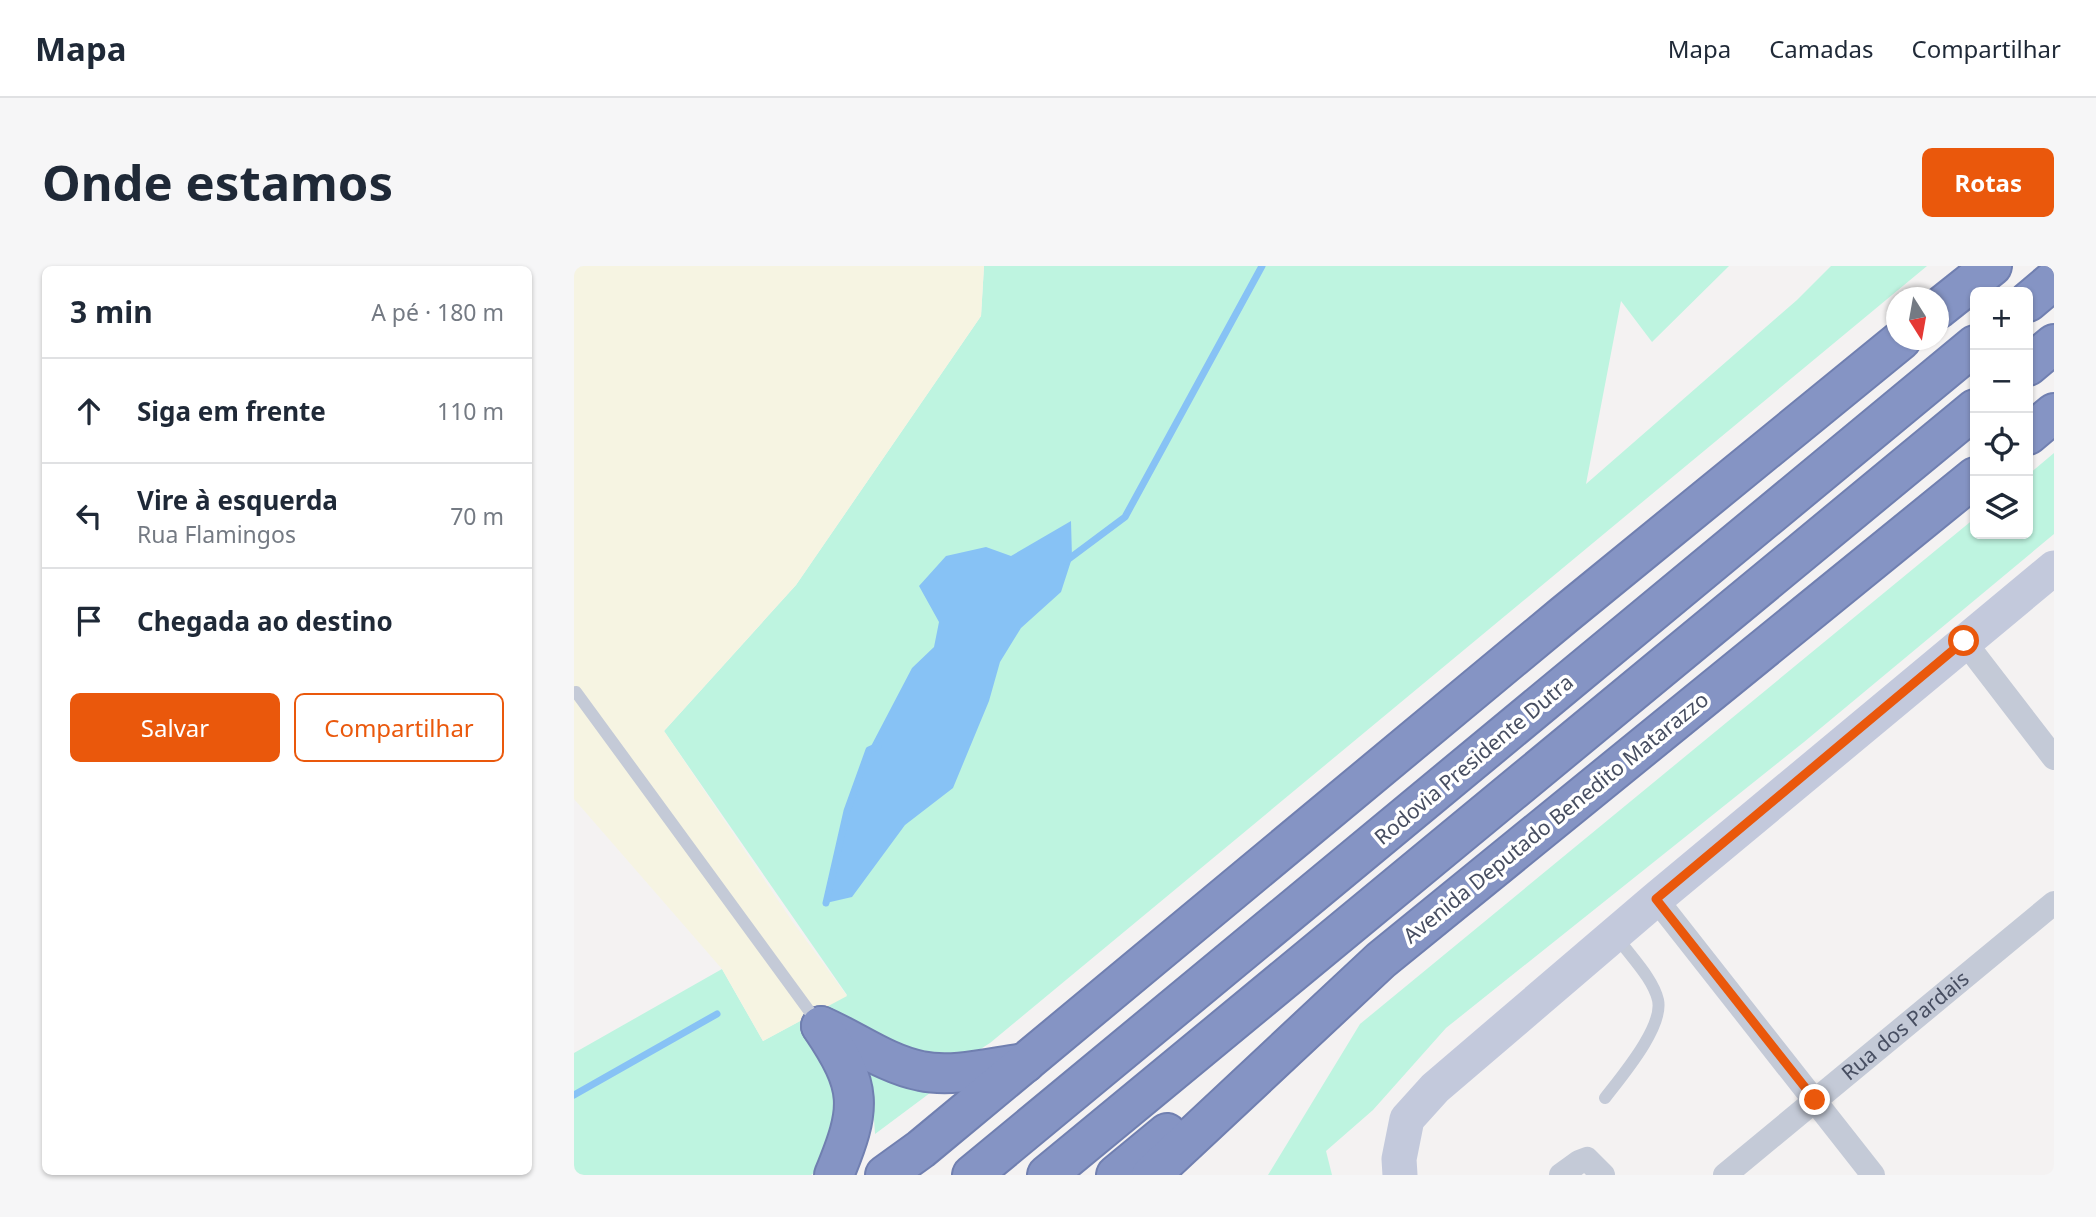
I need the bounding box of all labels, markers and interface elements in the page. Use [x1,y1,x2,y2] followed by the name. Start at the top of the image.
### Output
[35,26,127,71] text: Mapa
[1668,32,1731,65] text: Mapa
[1769,32,1873,65] text: Camadas
[1911,32,2061,65] text: Compartilhar
[1922,148,2054,217] button: Rotas
[42,149,393,215] text: Onde estamos
[1886,287,1949,350] north arrow
[1970,287,2033,539] map controls
[1970,287,2033,350] button: +
[70,291,153,332] text: 3 min
[371,296,504,328] text: A pé · 180 m
[1970,350,2033,413] button: −
[70,392,108,430] icon: ahead
[137,393,326,429] text: Siga em frente
[437,395,504,427] text: 110 m
[1970,413,2033,476] button: locate
[1970,476,2033,539] button: layers
[137,482,338,518] text: Vire à esquerda
[70,497,108,535] icon: left
[450,500,504,532] text: 70 m
[137,518,296,550] text: Rua Flamingos
[70,602,108,640] icon: arrive
[137,603,393,639] text: Chegada ao destino
[1948,625,1979,656] route start
[1368,668,1579,851] street label: Rodovia Presidente Dutra
[1397,685,1714,949] street label: Avenida Deputado Benedito Matarazzo
[70,693,280,762] button: Salvar
[294,693,504,762] button: Compartilhar
[1835,964,1974,1086] street label: Rua dos Pardais
[1799,1084,1830,1115] route end

